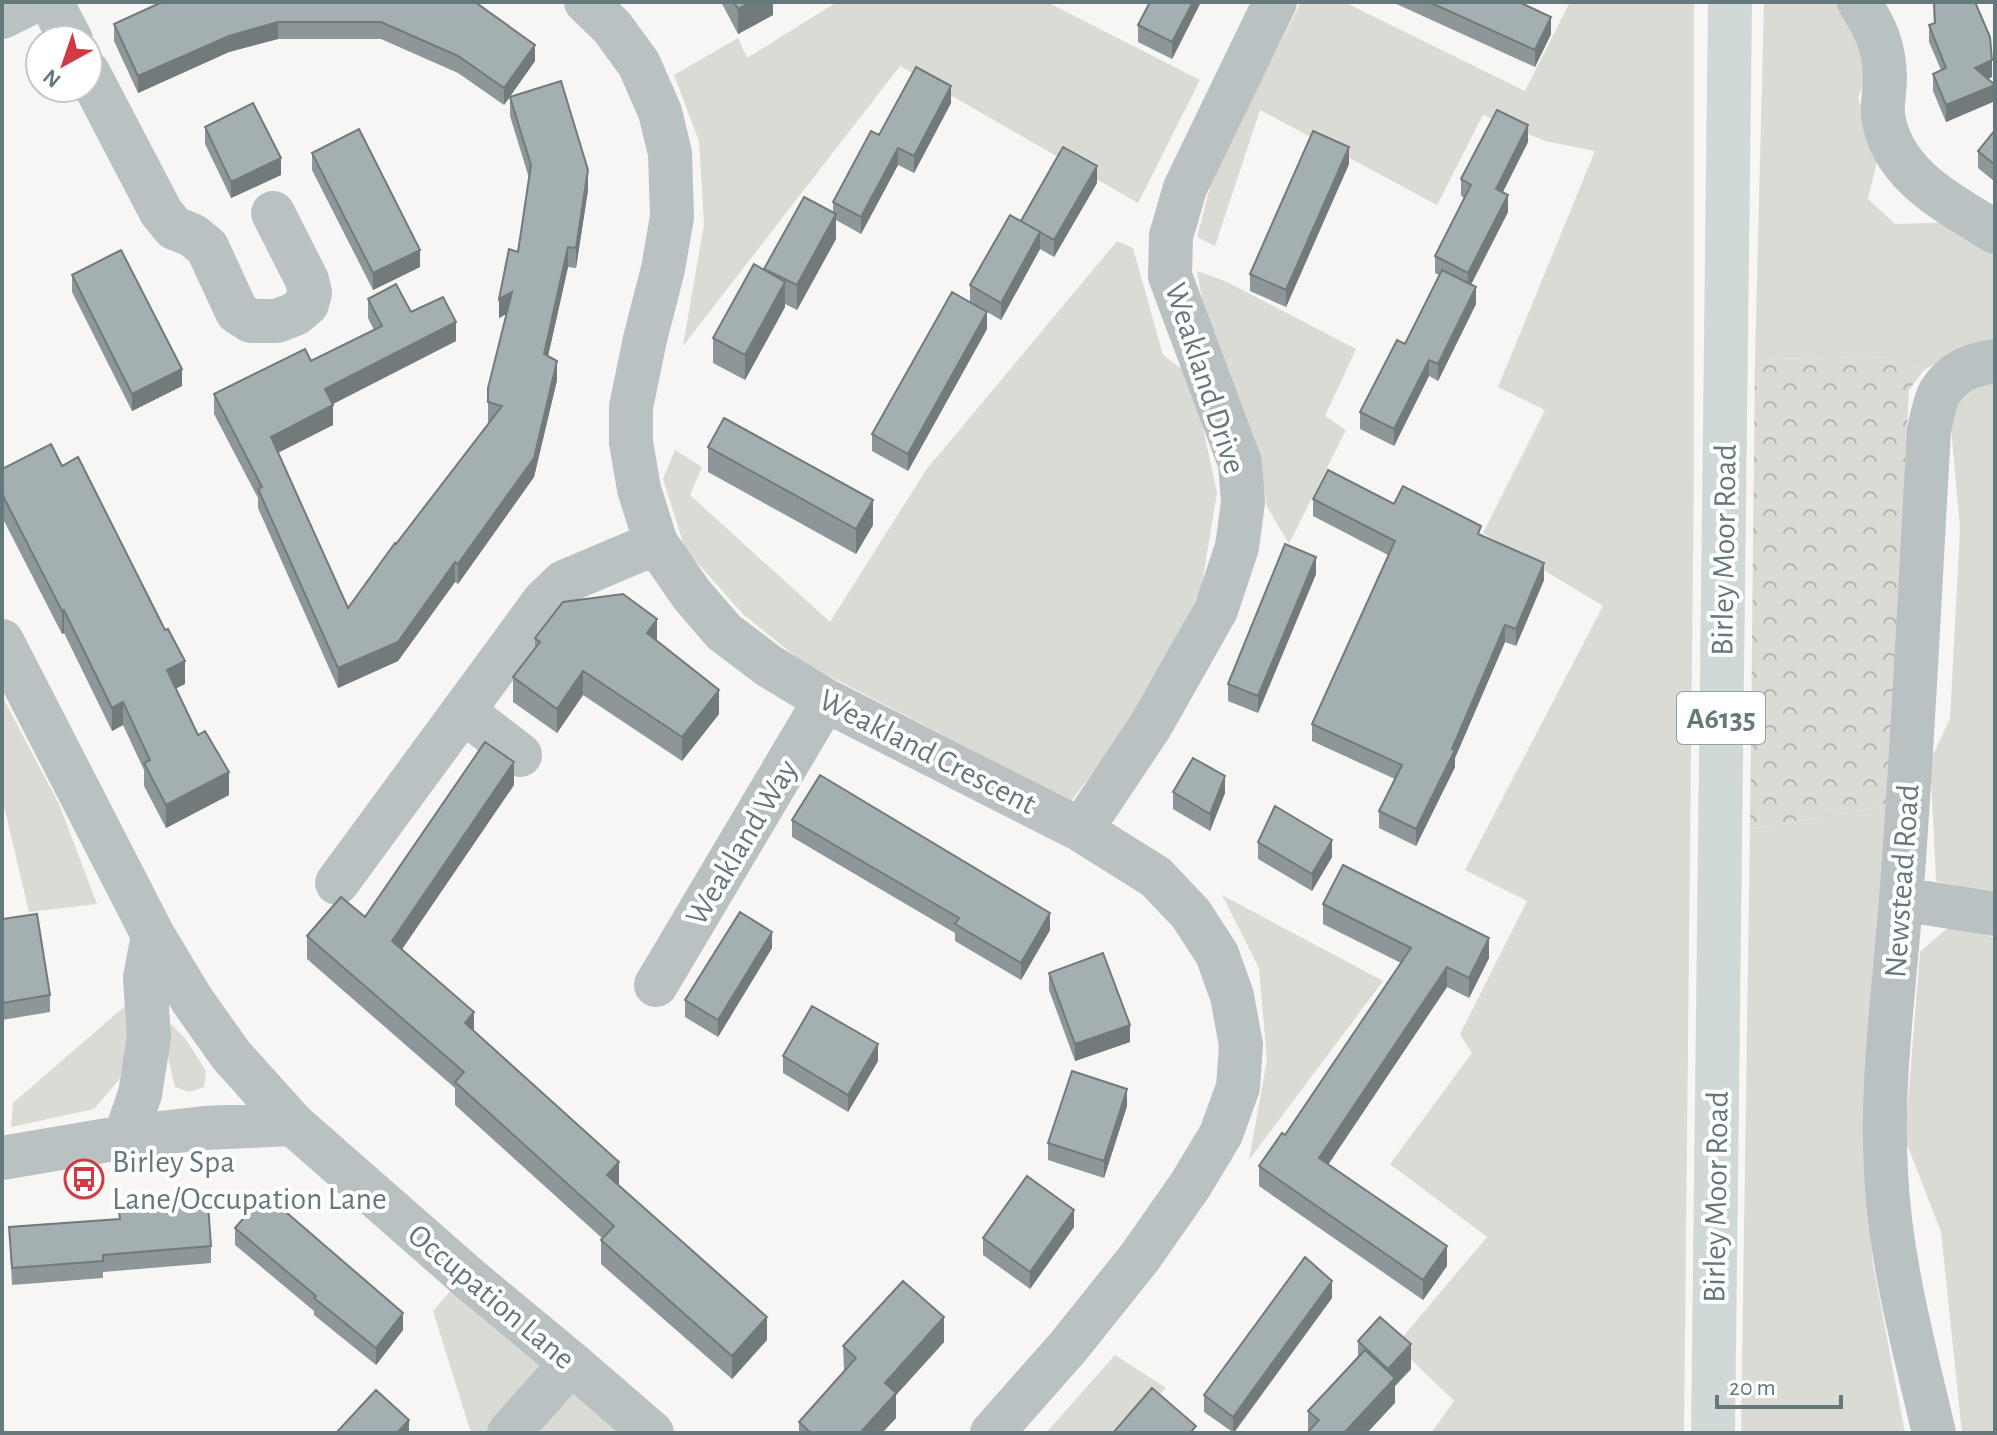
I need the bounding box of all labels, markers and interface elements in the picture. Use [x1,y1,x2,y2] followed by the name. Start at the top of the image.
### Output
[24,24,104,104] north arrow
[39,65,65,92] text: N
[1159,279,1251,478] street label: Weakland Drive
[1706,444,1742,656] street label: Birley Moor Road
[814,683,1041,820] street label: Weakland Crescent
[1677,692,1765,744] road number: A6135
[680,754,804,931] street label: Weakland Way
[1879,783,1925,979] street label: Newstead Road
[1698,1091,1734,1303] street label: Birley Moor Road
[112,1146,387,1215] place label: Birley Spa Lane/Occupation Lane
[63,1158,105,1200] bus stop icon: Birley Spa Lane/Occupation Lane
[402,1218,581,1375] street label: Occupation Lane
[1717,1359,1841,1409] scale bar
[1729,1376,1776,1400] text: 20 m

